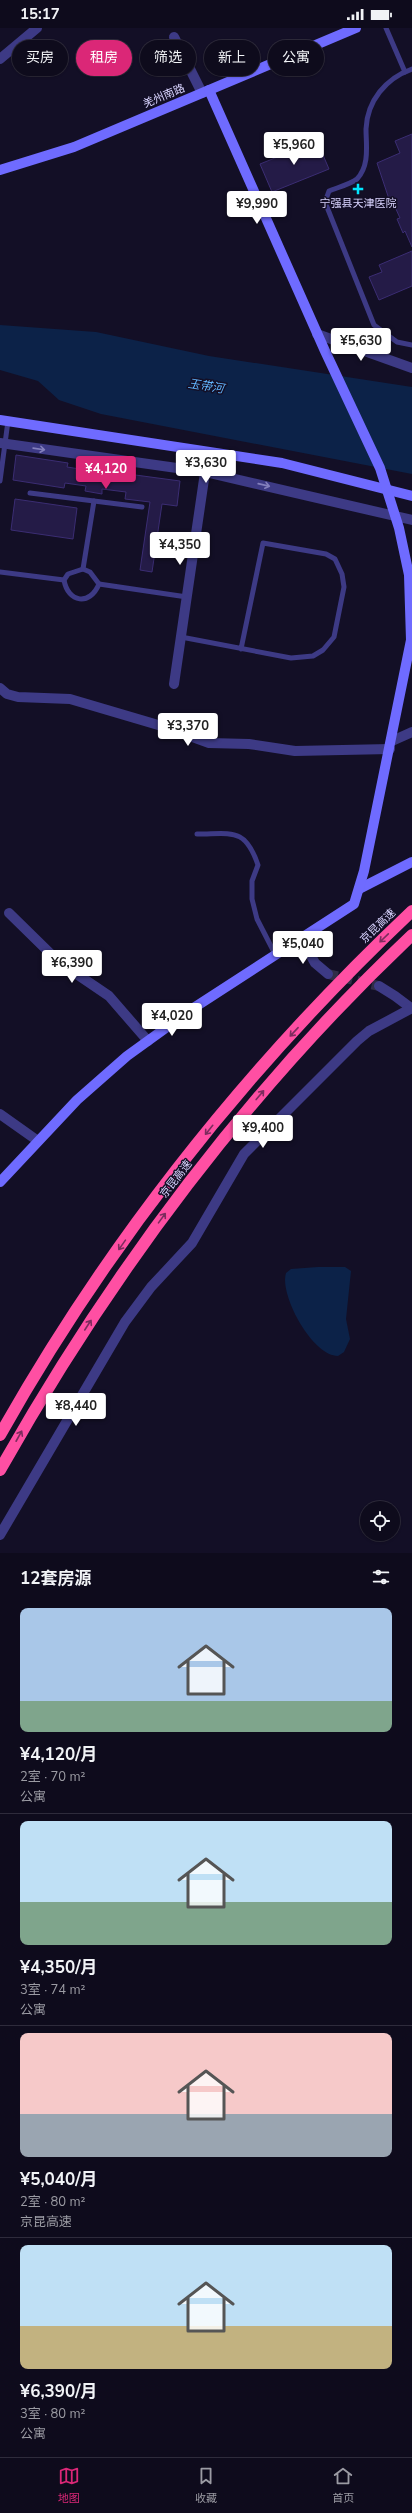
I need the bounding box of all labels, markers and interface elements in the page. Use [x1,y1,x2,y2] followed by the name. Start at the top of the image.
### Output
[20,4,60,24] text: 15:17
[12,40,68,76] chip: 买房
[76,40,132,76] chip: 租房
[140,40,196,76] chip: 筛选
[204,40,260,76] chip: 新上
[268,40,324,76] chip: 公寓
[141,81,187,111] street label: 羌州南路
[261,132,327,166] pin: ¥5,960
[273,136,315,154] text: ¥5,960
[352,183,364,195] marker: 宁强县天津医院
[224,191,290,225] pin: ¥9,990
[236,195,278,213] text: ¥9,990
[320,196,397,211] place label: 宁强县天津医院
[328,328,394,362] pin: ¥5,630
[340,332,382,350] text: ¥5,630
[187,375,227,397] water label: 玉带河
[32,445,45,453] one-way arrow
[173,450,239,484] pin: ¥3,630
[185,454,227,472] text: ¥3,630
[73,456,139,490] pin: ¥4,120
[85,460,127,478] text: ¥4,120
[257,482,270,490] one-way arrow
[147,532,213,566] pin: ¥4,350
[159,536,201,554] text: ¥4,350
[155,713,221,747] pin: ¥3,370
[167,717,209,735] text: ¥3,370
[357,905,399,947] street label: 京昆高速
[270,931,336,965] pin: ¥5,040
[379,933,389,943] one-way arrow
[282,935,324,953] text: ¥5,040
[39,950,105,984] pin: ¥6,390
[51,954,93,972] text: ¥6,390
[139,1003,205,1037] pin: ¥4,020
[151,1007,193,1025] text: ¥4,020
[289,1027,299,1037] one-way arrow
[256,1090,265,1100] one-way arrow
[230,1115,296,1149] pin: ¥9,400
[242,1119,284,1137] text: ¥9,400
[204,1125,213,1136] one-way arrow
[157,1157,195,1201] street label: 京昆高速
[158,1213,166,1224] one-way arrow
[118,1239,126,1250] one-way arrow
[84,1320,92,1331] one-way arrow
[43,1393,109,1427] pin: ¥8,440
[55,1397,97,1415] text: ¥8,440
[16,1430,24,1442] one-way arrow
[360,1501,400,1541] map controls
[360,1501,400,1541] button: locate
[370,1566,392,1588] icon: filters
[20,1567,91,1590] text: 12套房源
[170,1634,242,1706] icon: home
[20,1743,98,1766] text: ¥4,120/月
[20,1768,85,1786] text: 2室 · 70 m²
[20,1788,46,1806] text: 公寓
[170,1847,242,1919] icon: home
[20,1956,98,1979] text: ¥4,350/月
[20,1981,85,1999] text: 3室 · 74 m²
[20,2001,46,2019] text: 公寓
[170,2059,242,2131] icon: home
[20,2168,98,2191] text: ¥5,040/月
[20,2193,85,2211] text: 2室 · 80 m²
[20,2213,72,2231] text: 京昆高速
[170,2271,242,2343] icon: home
[20,2380,98,2403] text: ¥6,390/月
[20,2405,85,2423] text: 3室 · 80 m²
[20,2425,46,2443] text: 公寓
[58,2465,80,2506] tab: 地图
[195,2465,217,2506] tab: 收藏
[332,2465,354,2506] tab: 首页

